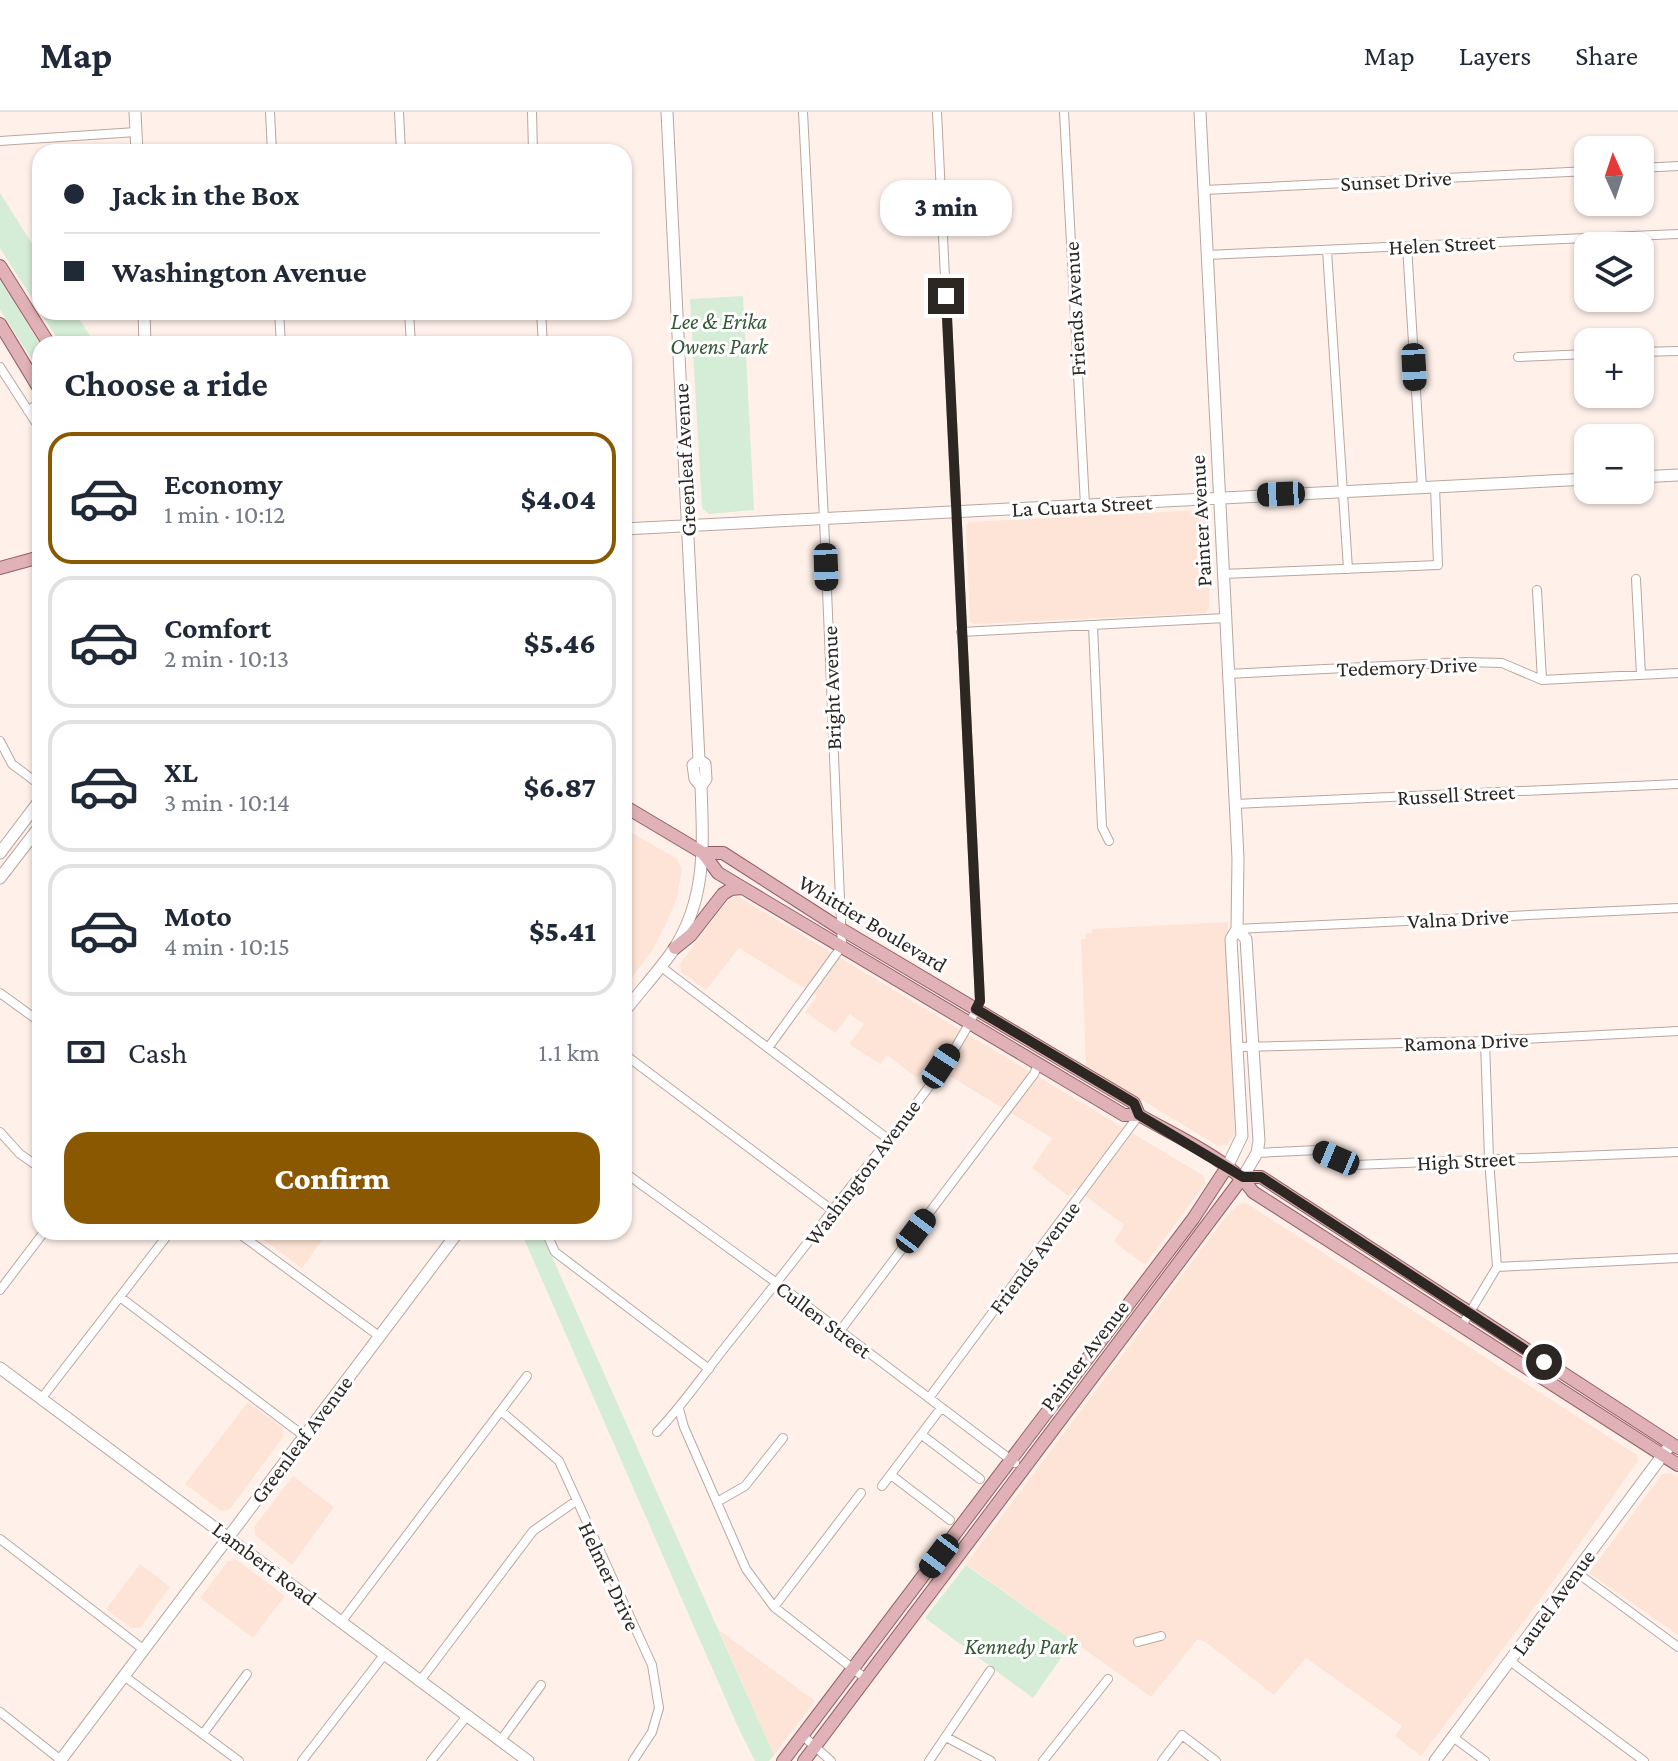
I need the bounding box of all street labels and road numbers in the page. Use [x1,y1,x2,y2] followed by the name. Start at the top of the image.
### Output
[1340,165,1452,196] street label: Sunset Drive
[1388,229,1497,260] street label: Helen Street
[1058,241,1091,377] street label: Friends Avenue
[668,383,701,537] street label: Greenleaf Avenue
[1185,454,1216,588] street label: Painter Avenue
[1011,489,1154,522] street label: La Cuarta Street
[817,625,846,751] street label: Bright Avenue
[1336,652,1478,681] street label: Tedemory Drive
[1397,779,1516,810] street label: Russell Street
[794,869,952,978] street label: Whittier Boulevard
[1407,903,1509,934] street label: Valna Drive
[1403,1027,1529,1056] street label: Ramona Drive
[799,1094,926,1250] street label: Washington Avenue
[1416,1145,1516,1176] street label: High Street
[984,1196,1085,1319] street label: Friends Avenue
[771,1275,877,1364] street label: Cullen Street
[1035,1295,1134,1416] street label: Painter Avenue
[245,1370,358,1508] street label: Greenleaf Avenue
[208,1516,322,1611] street label: Lambert Road
[573,1518,646,1635] street label: Helmer Drive
[1507,1545,1600,1660] street label: Laurel Avenue

